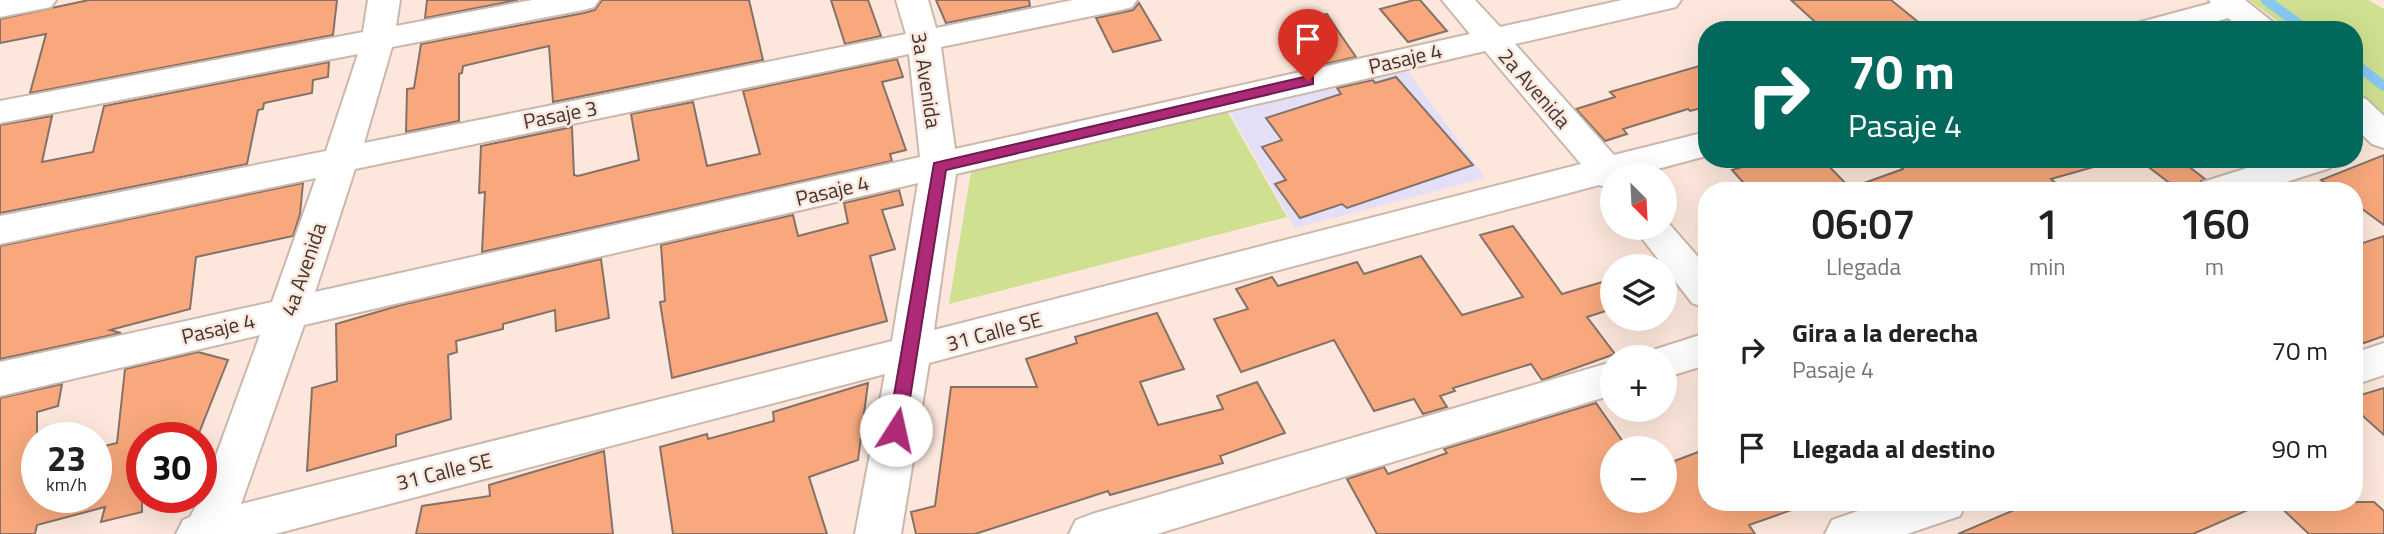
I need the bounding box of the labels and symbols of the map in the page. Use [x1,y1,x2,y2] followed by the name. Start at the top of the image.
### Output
[1278,9,1338,81] pin
[904,30,950,131] street label: 3a Avenida
[1365,34,1445,82] street label: Pasaje 4
[1491,41,1579,135] street label: 2a Avenida
[520,91,600,137] street label: Pasaje 3
[1600,163,1676,240] north arrow
[792,166,872,214] street label: Pasaje 4
[272,217,334,320] street label: 4a Avenida
[943,303,1045,359] street label: 31 Calle SE
[178,304,258,352] street label: Pasaje 4
[859,393,933,467] position arrow
[126,422,217,513] speed limit sign: 30
[393,444,495,498] street label: 31 Calle SE

